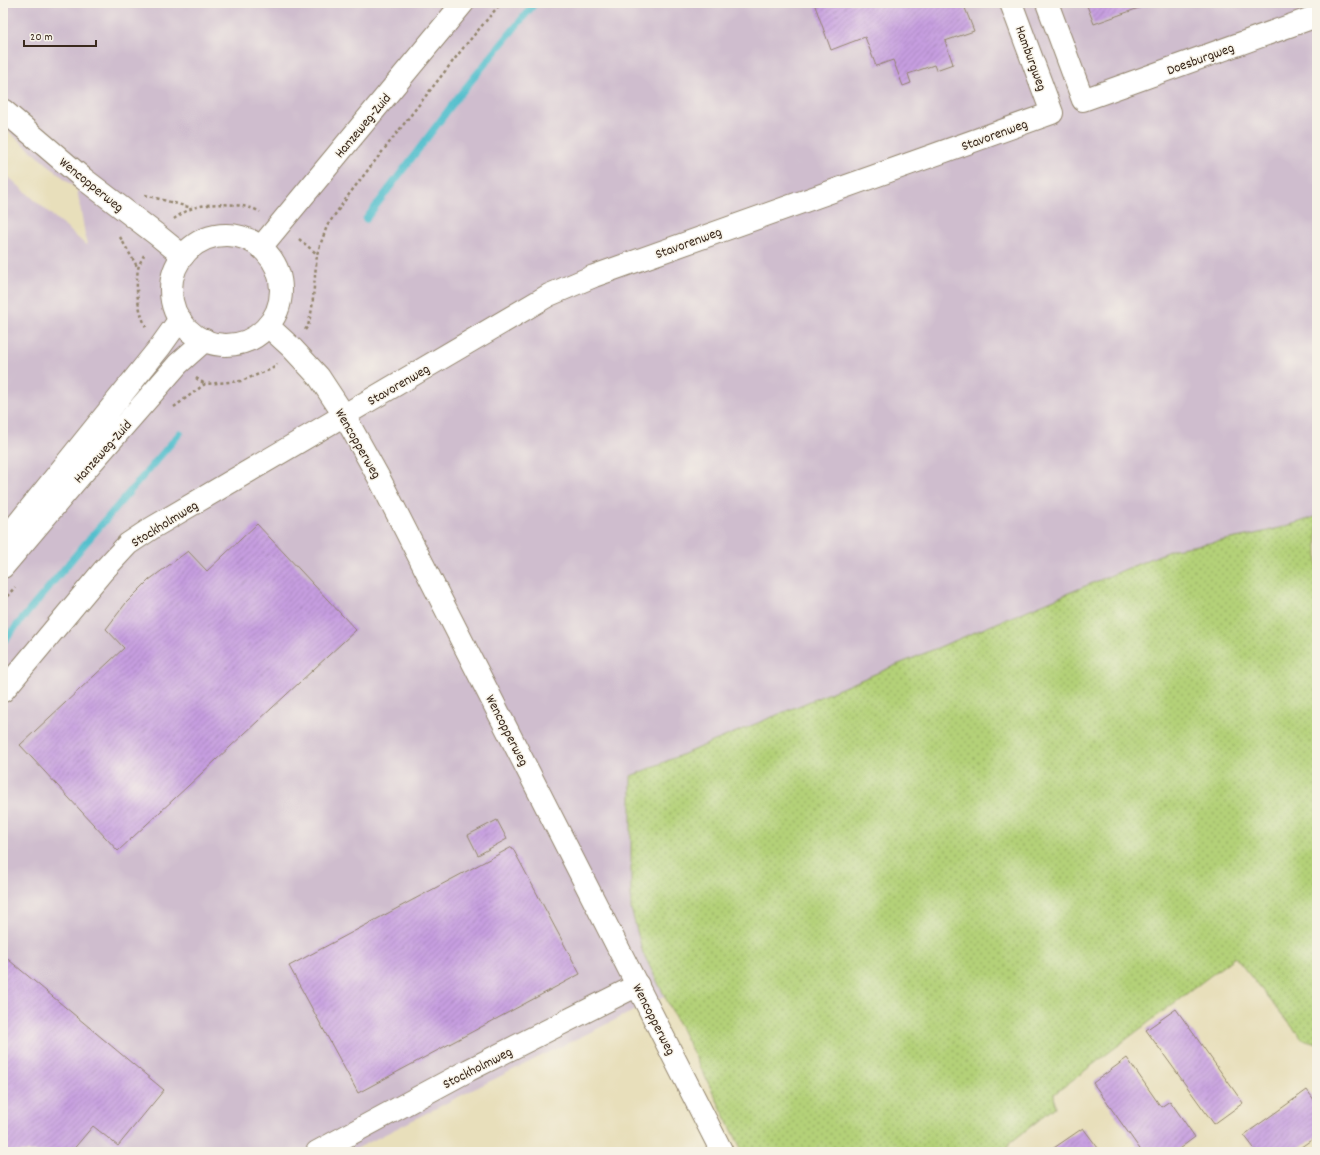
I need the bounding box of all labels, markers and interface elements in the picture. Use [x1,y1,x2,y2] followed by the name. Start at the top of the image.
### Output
[24,22,96,48] scale bar
[1009,23,1051,94] street label: Hamburgweg
[30,29,53,46] text: 20 m
[1164,38,1237,81] street label: Doesburgweg
[330,90,397,163] street label: Hanzeweg-Zuid
[959,115,1031,157] street label: Stavorenweg
[54,153,127,218] street label: Wencopperweg
[653,223,725,265] street label: Stavorenweg
[364,360,434,412] street label: Stavorenweg
[329,405,385,483] street label: Wencopperweg
[70,416,137,488] street label: Hanzeweg-Zuid
[128,496,203,553] street label: Stockholmweg
[480,692,533,770] street label: Wencopperweg
[627,981,680,1059] street label: Wencopperweg
[440,1043,516,1095] street label: Stockholmweg

